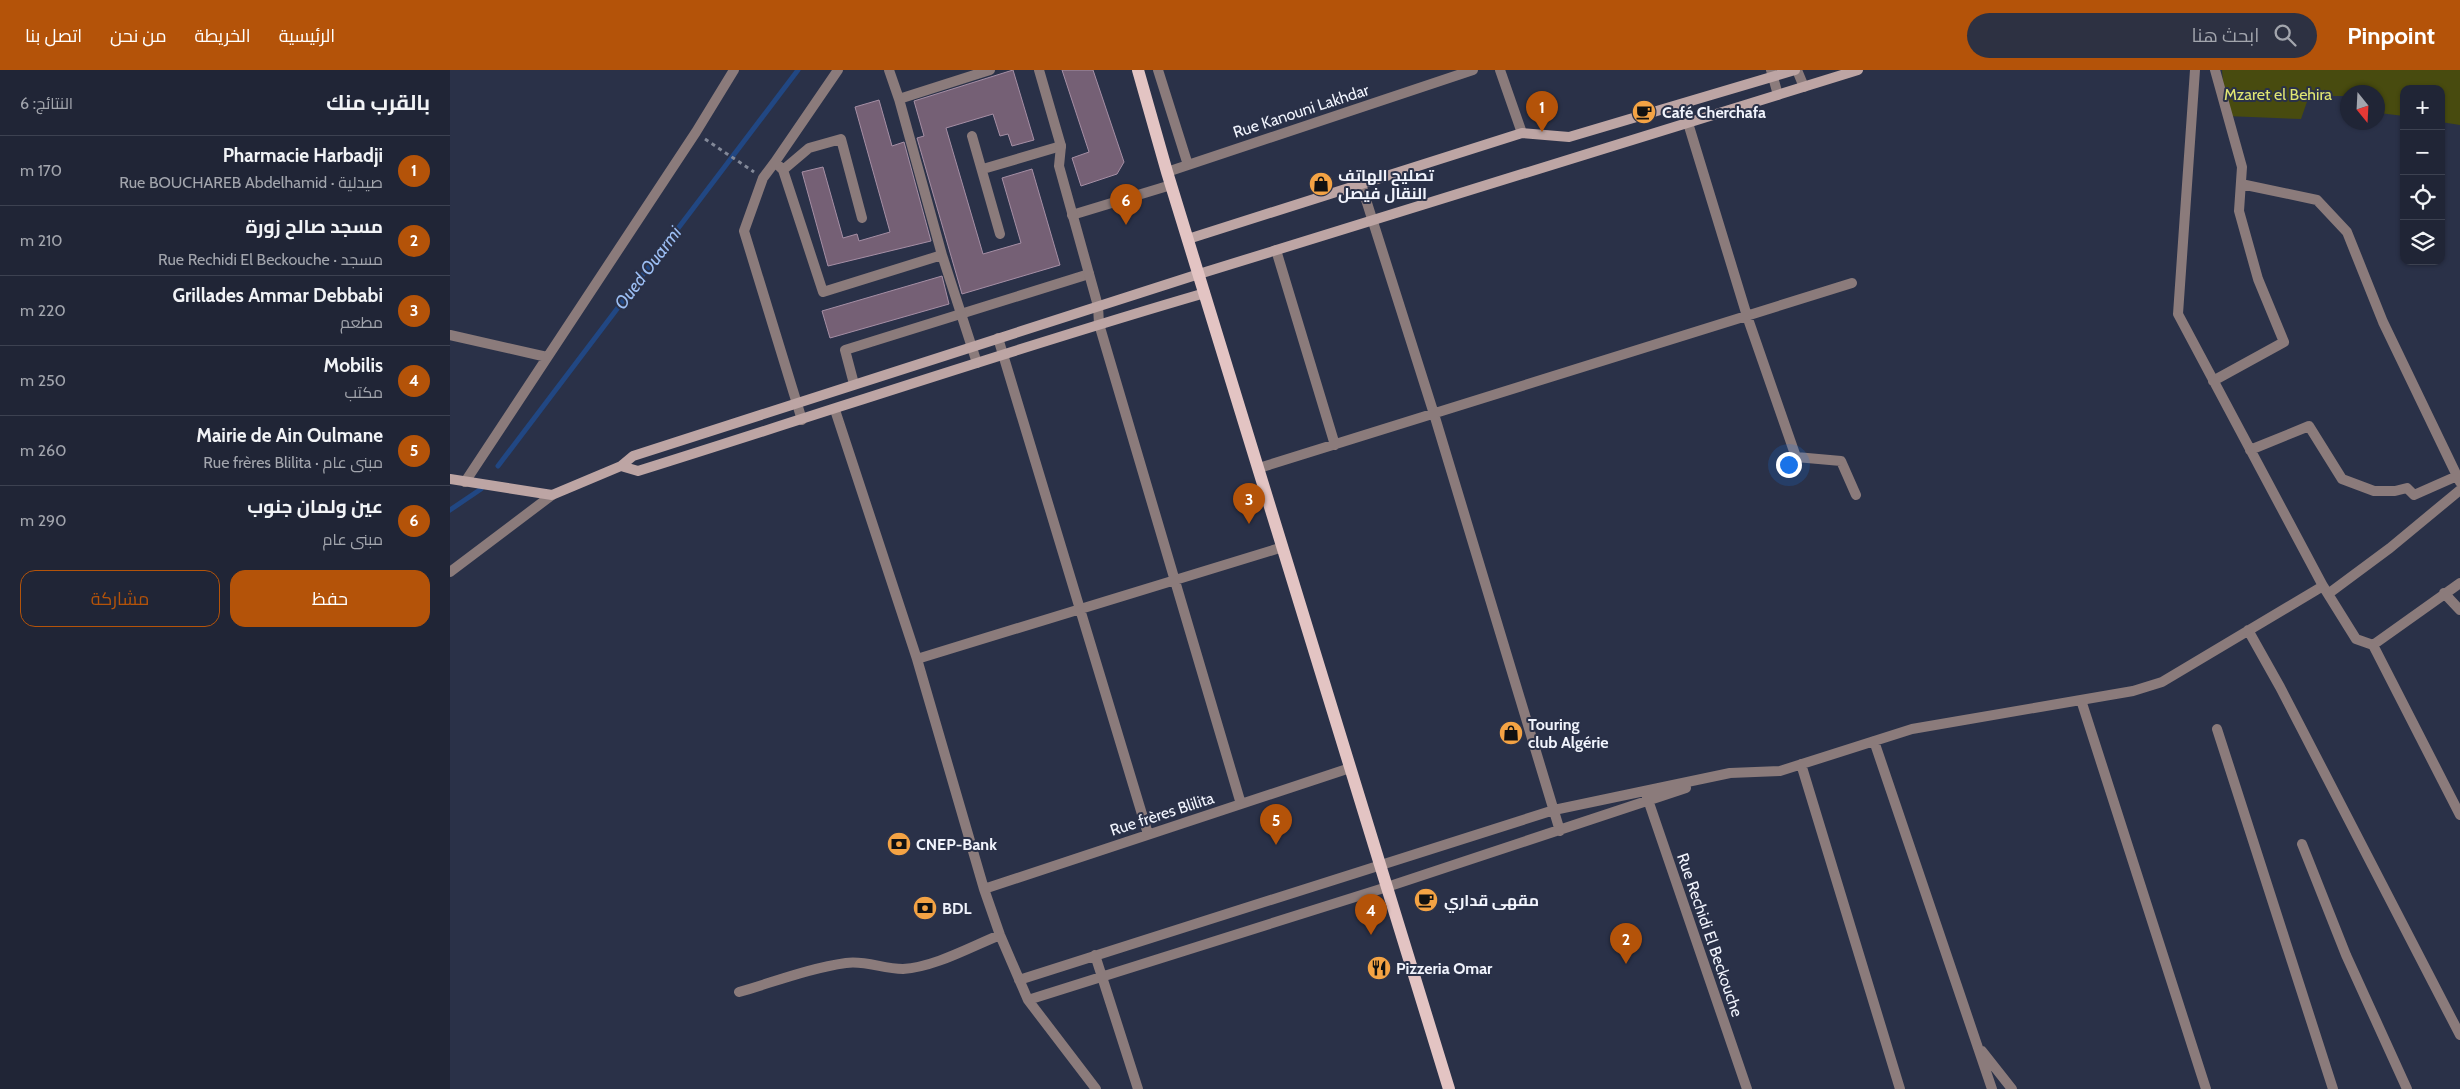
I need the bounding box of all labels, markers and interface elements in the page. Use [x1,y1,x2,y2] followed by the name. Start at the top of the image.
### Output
[1967,13,2317,58] search box
[2271,21,2299,49] icon: search
[2347,21,2435,50] text: Pinpoint
[2192,24,2259,47] text: ابحث هنا
[25,25,82,47] text: اتصل بنا
[110,25,166,47] text: من نحن
[194,25,251,47] text: الخريطة
[279,25,335,47] text: الرئيسية
[1231,80,1372,142] street label: Rue Kanouni Lakhdar
[2224,85,2332,104] park label: Mzaret el Behira
[2340,85,2385,130] north arrow
[2400,85,2445,265] map controls
[2400,85,2445,130] button: +
[326,90,430,115] text: بالقرب منك
[1526,91,1558,132] pin: 1
[20,94,73,113] text: النتائج: 6
[1631,99,1657,125] cafe icon: Café Cherchafa
[1662,103,1766,122] place label: Café Cherchafa
[2400,130,2445,175] button: −
[223,144,383,167] text: Pharmacie Harbadji
[20,161,62,180] text: 170 m
[411,161,417,180] text: 1
[1338,166,1435,203] place label: تصليح الهاتف النقال فيصل
[1308,171,1334,197] shop icon: تصليح الهاتف النقال فيصل
[119,173,383,192] text: صيدلية · Rue BOUCHAREB Abdelhamid
[2400,175,2445,220] button: locate
[1110,184,1142,225] pin: 6
[245,215,383,238] text: مسجد صالح زورة
[2400,220,2445,265] button: layers
[610,221,687,314] water label: Oued Ouarmi
[20,231,62,250] text: 210 m
[410,231,418,250] text: 2
[158,250,383,269] text: مسجد · Rue Rechidi El Beckouche
[172,284,383,307] text: Grillades Ammar Debbabi
[20,301,66,320] text: 220 m
[410,301,418,320] text: 3
[340,313,383,332] text: مطعم
[324,354,383,377] text: Mobilis
[20,371,66,390] text: 250 m
[409,371,419,390] text: 4
[344,383,383,402] text: مكتب
[196,424,383,447] text: Mairie de Ain Oulmane
[20,441,66,460] text: 260 m
[410,441,418,460] text: 5
[1776,452,1802,478] your location
[203,453,383,472] text: مبنى عام · Rue frères Blilita
[1233,483,1265,524] pin: 3
[247,495,383,518] text: عين ولمان جنوب
[20,511,66,530] text: 290 m
[410,511,419,530] text: 6
[322,530,383,549] text: مبنى عام
[20,570,220,627] button: مشاركة
[230,570,430,627] button: حفظ
[1528,715,1609,752] place label: Touring club Algérie
[1498,720,1524,746] shop icon: Touring club Algérie
[1108,788,1217,840] street label: Rue frères Blilita
[1260,804,1292,845] pin: 5
[886,831,912,857] bank icon: CNEP-Bank
[916,835,997,854] place label: CNEP-Bank
[1673,851,1747,1019] street label: Rue Rechidi El Beckouche
[1413,887,1439,913] cafe icon: مقهى قداري
[1444,891,1539,913] place label: مقهى قداري
[1355,894,1387,935] pin: 4
[912,895,938,921] bank icon: BDL
[942,899,972,918] place label: BDL
[1610,923,1642,964] pin: 2
[1366,955,1392,981] restaurant icon: Pizzeria Omar
[1396,959,1493,978] place label: Pizzeria Omar

